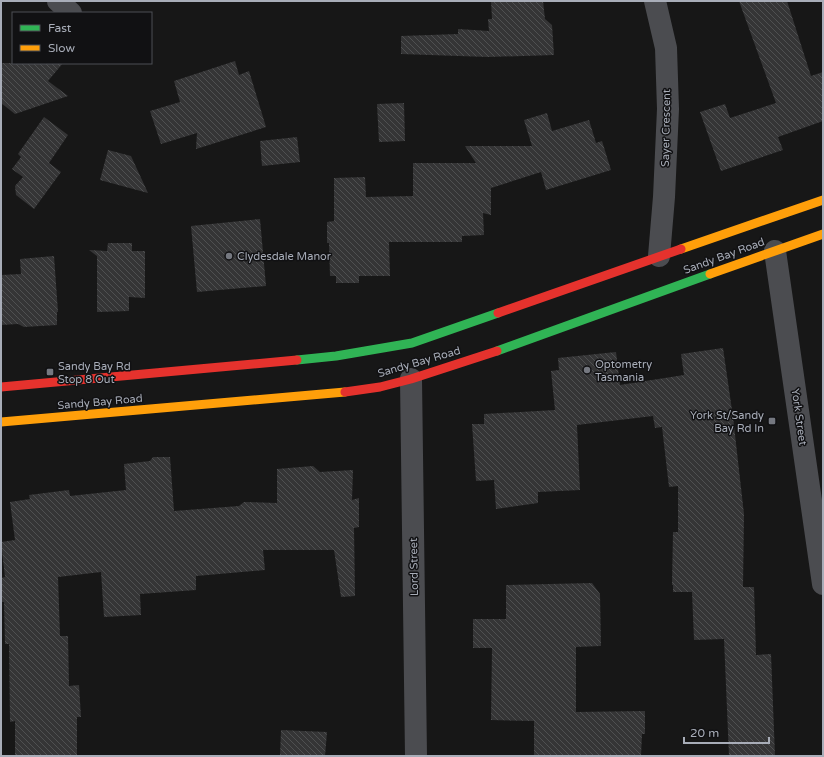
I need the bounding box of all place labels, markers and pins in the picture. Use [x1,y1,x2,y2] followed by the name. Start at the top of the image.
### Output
[237,250,332,263] place label: Clydesdale Manor
[224,251,234,261] marker: Clydesdale Manor
[595,358,652,384] place label: Optometry Tasmania
[58,360,131,386] place label: Sandy Bay Rd Stop 8 Out
[582,365,592,375] marker: Optometry Tasmania
[45,367,55,377] marker: Sandy Bay Rd Stop 8 Out
[690,409,764,435] place label: York St/Sandy Bay Rd In
[767,416,777,426] marker: York St/Sandy Bay Rd In

